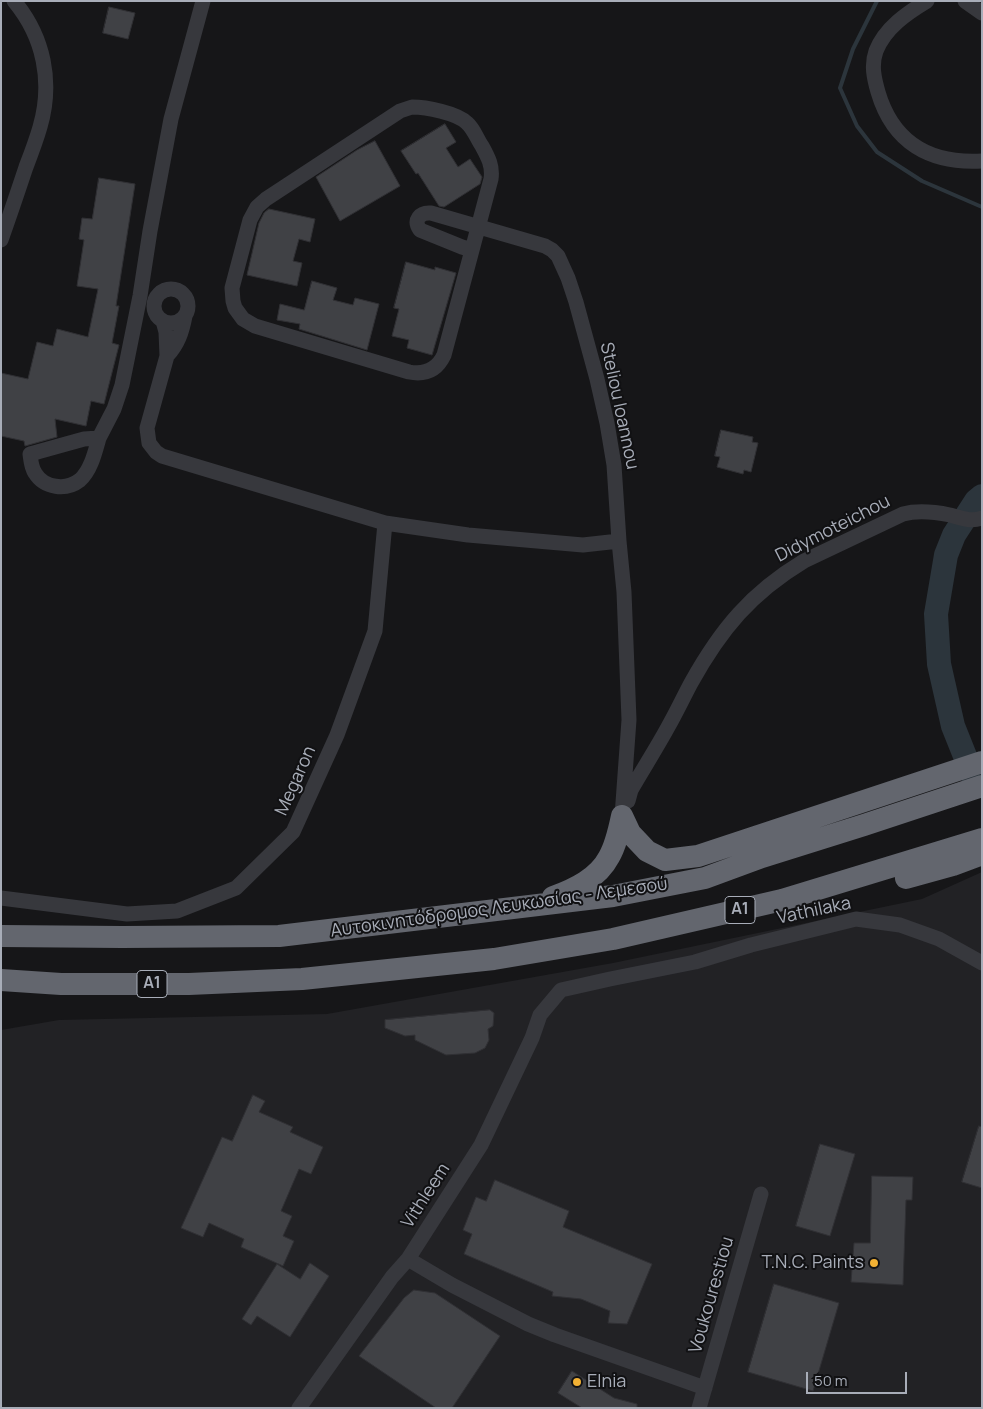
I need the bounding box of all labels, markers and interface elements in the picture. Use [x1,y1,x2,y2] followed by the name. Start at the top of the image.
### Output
[595,341,643,471] street label: Steliou Ioannou
[772,491,894,567] street label: Didymoteichou
[271,743,321,819] street label: Megaron
[329,874,669,942] street label: Αυτοκινητόδρομος Λευκωσίας - Λεμεσού
[775,893,853,929] street label: Vathilaka
[725,896,755,924] road number: A1
[137,971,167,998] road number: A1
[397,1160,455,1232] street label: Vithleem
[685,1234,739,1356] street label: Voukourestiou
[761,1252,864,1274] place label: T.N.C. Paints
[868,1257,880,1269] marker: T.N.C. Paints
[808,1362,909,1394] scale bar
[814,1370,848,1391] text: 50 m
[587,1371,626,1393] place label: Elnia
[571,1376,583,1388] marker: Elnia

